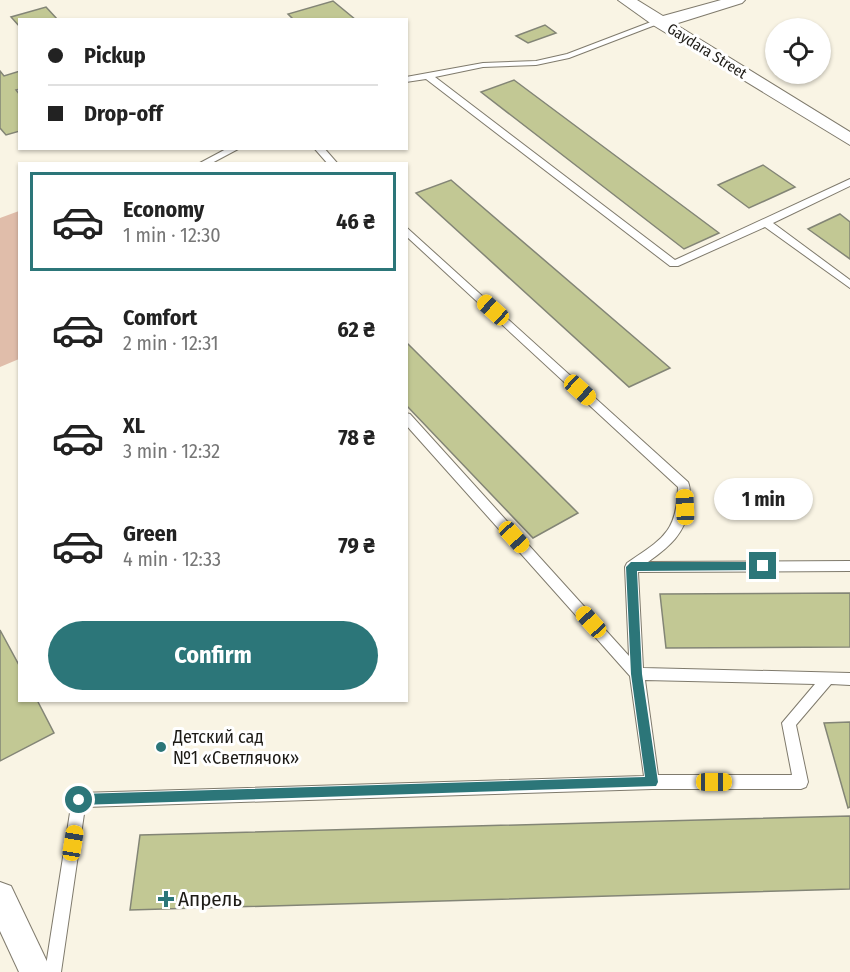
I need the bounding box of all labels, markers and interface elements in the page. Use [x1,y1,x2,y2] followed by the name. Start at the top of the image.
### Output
[765,18,831,84] map controls
[765,18,831,84] button: locate
[664,19,750,83] street label: Gaydara Street
[84,42,146,69] text: Pickup
[84,100,163,127] text: Drop-off
[51,195,105,249] icon: car
[123,196,204,223] text: Economy
[336,208,375,235] text: 46 ₴
[123,223,221,247] text: 1 min · 12:30
[474,291,512,329] car
[51,303,105,357] icon: car
[123,304,197,331] text: Comfort
[337,316,375,343] text: 62 ₴
[123,331,219,355] text: 2 min · 12:31
[561,371,599,409] car
[51,411,105,465] icon: car
[123,412,145,439] text: XL
[338,424,375,451] text: 78 ₴
[123,439,220,463] text: 3 min · 12:32
[714,479,813,521] callout: 1 min
[742,487,785,511] text: 1 min
[675,489,695,525] car
[495,518,533,556] car
[51,519,105,573] icon: car
[123,520,177,547] text: Green
[338,532,375,559] text: 79 ₴
[123,547,221,571] text: 4 min · 12:33
[749,552,776,579] route end
[572,603,610,641] car
[48,621,378,690] button: Confirm
[172,726,299,769] place label: Детский сад №1 «Светлячок»
[154,740,168,754] marker: Детский сад №1 «Светлячок»
[696,773,732,791] car
[65,786,92,813] route start
[61,824,85,862] car
[178,886,242,912] place label: Апрель
[159,892,173,906] marker: Апрель

